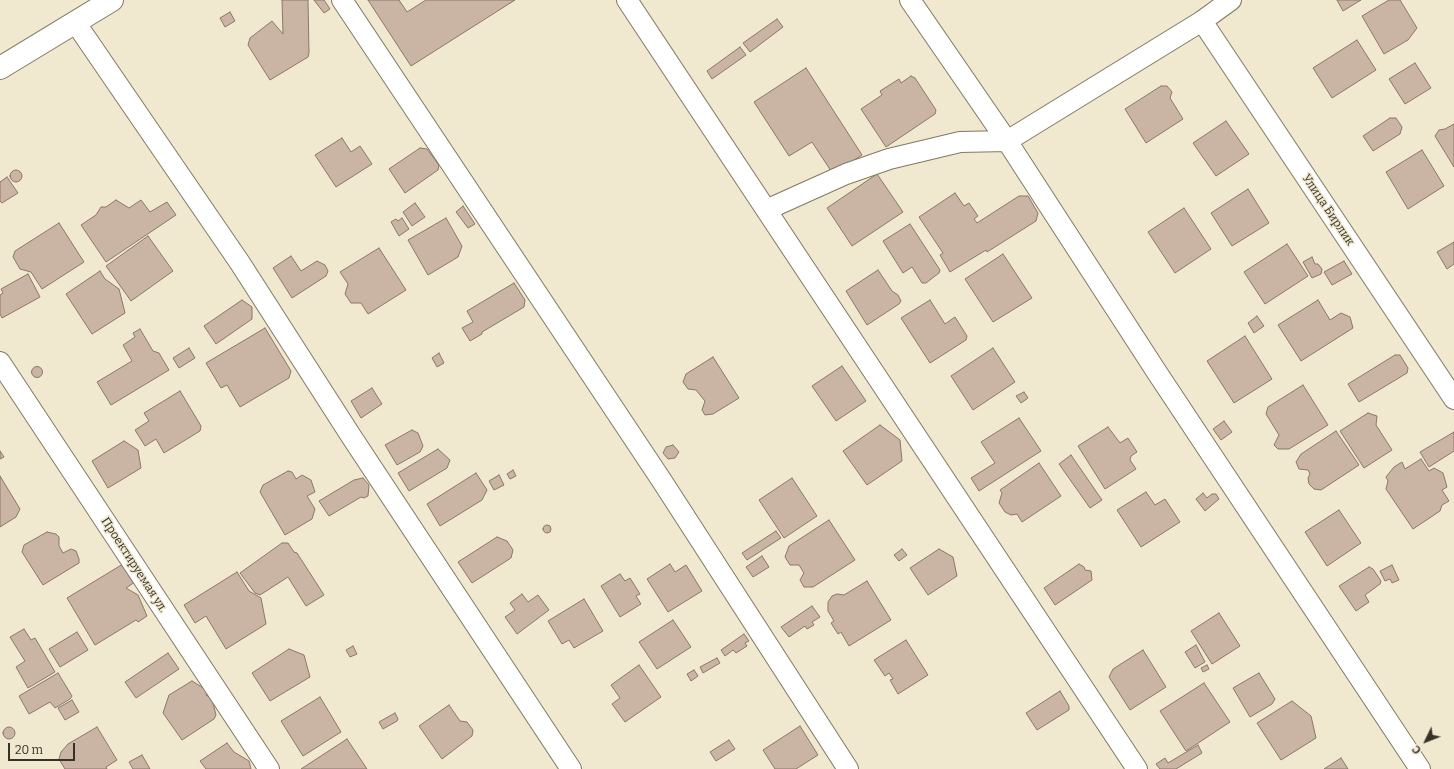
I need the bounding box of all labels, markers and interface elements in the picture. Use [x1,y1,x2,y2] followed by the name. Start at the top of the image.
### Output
[1299,172,1357,248] street label: Улица Бирлик
[98,515,170,615] street label: Проектируемая ул.
[1406,721,1446,761] north arrow
[10,735,77,761] scale bar
[15,743,43,757] text: 20 m
[1410,743,1424,757] text: С

